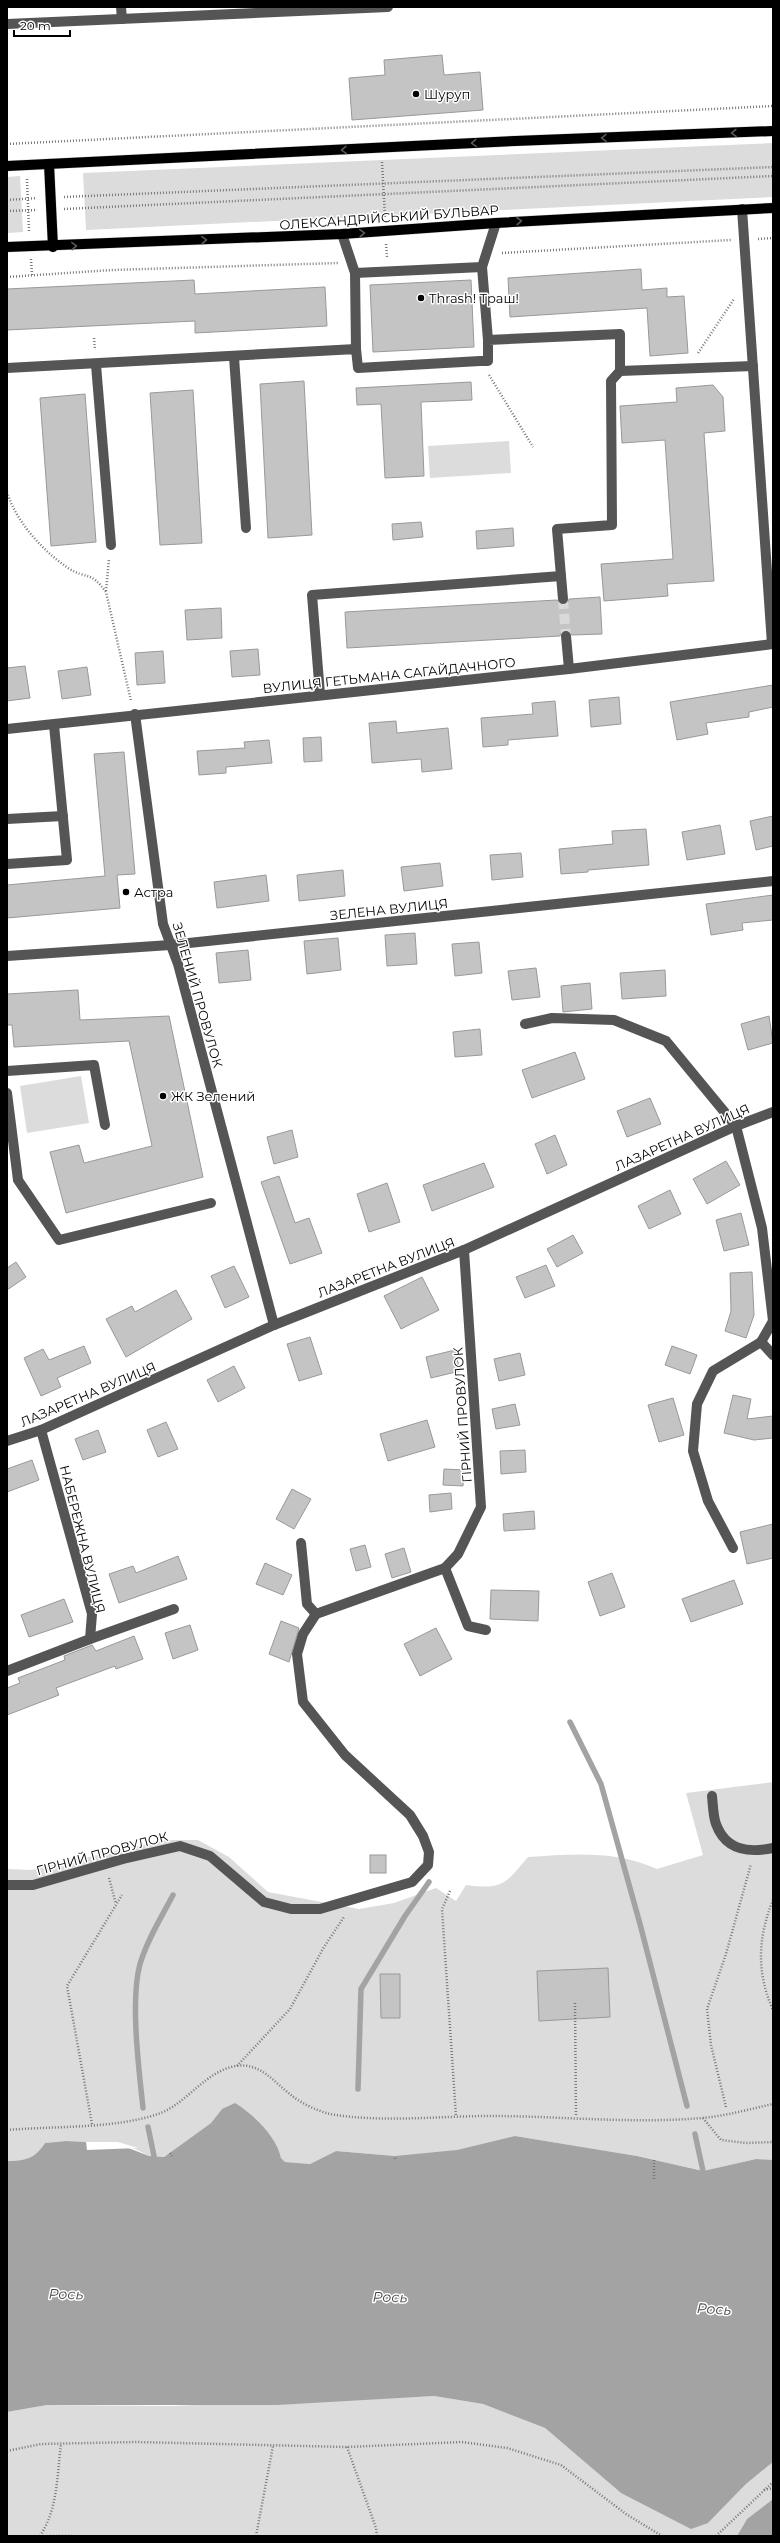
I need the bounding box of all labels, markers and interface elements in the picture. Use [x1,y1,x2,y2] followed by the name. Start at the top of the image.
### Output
[14,12,70,38] scale bar
[20,18,51,33] text: 20 m
[424,86,470,102] place label: Шуруп
[411,89,421,99] marker: Шуруп
[731,128,737,137] one-way arrow
[601,133,607,142] one-way arrow
[471,139,477,148] one-way arrow
[341,145,347,154] one-way arrow
[279,201,499,233] street label: ОЛЕКСАНДРІЙСЬКИЙ БУЛЬВАР
[516,217,522,226] one-way arrow
[359,228,365,237] one-way arrow
[201,236,207,244] one-way arrow
[71,241,77,250] one-way arrow
[429,290,519,306] place label: Thrash! Траш!
[416,293,426,303] marker: Thrash! Траш!
[262,654,516,696] street label: ВУЛИЦЯ ГЕТЬМАНА САГАЙДАЧНОГО
[134,884,173,900] place label: Астра
[121,887,131,897] marker: Астра
[329,895,449,923] street label: ЗЕЛЕНА ВУЛИЦЯ
[170,920,226,1070] street label: ЗЕЛЕНИЙ ПРОВУЛОК
[171,1088,255,1104] place label: ЖК Зелений
[158,1091,168,1101] marker: ЖК Зелений
[612,1100,752,1174] street label: ЛАЗАРЕТНА ВУЛИЦЯ
[315,1233,457,1301] street label: ЛАЗАРЕТНА ВУЛИЦЯ
[449,1347,475,1483] street label: ГІРНИЙ ПРОВУЛОК
[18,1358,158,1430] street label: ЛАЗАРЕТНА ВУЛИЦЯ
[57,1463,109,1615] street label: НАБЕРЕЖНА ВУЛИЦЯ
[34,1828,170,1878] street label: ГІРНИЙ ПРОВУЛОК
[48,2285,84,2303] water label: Рось
[372,2288,408,2306] water label: Рось
[696,2299,732,2319] water label: Рось

